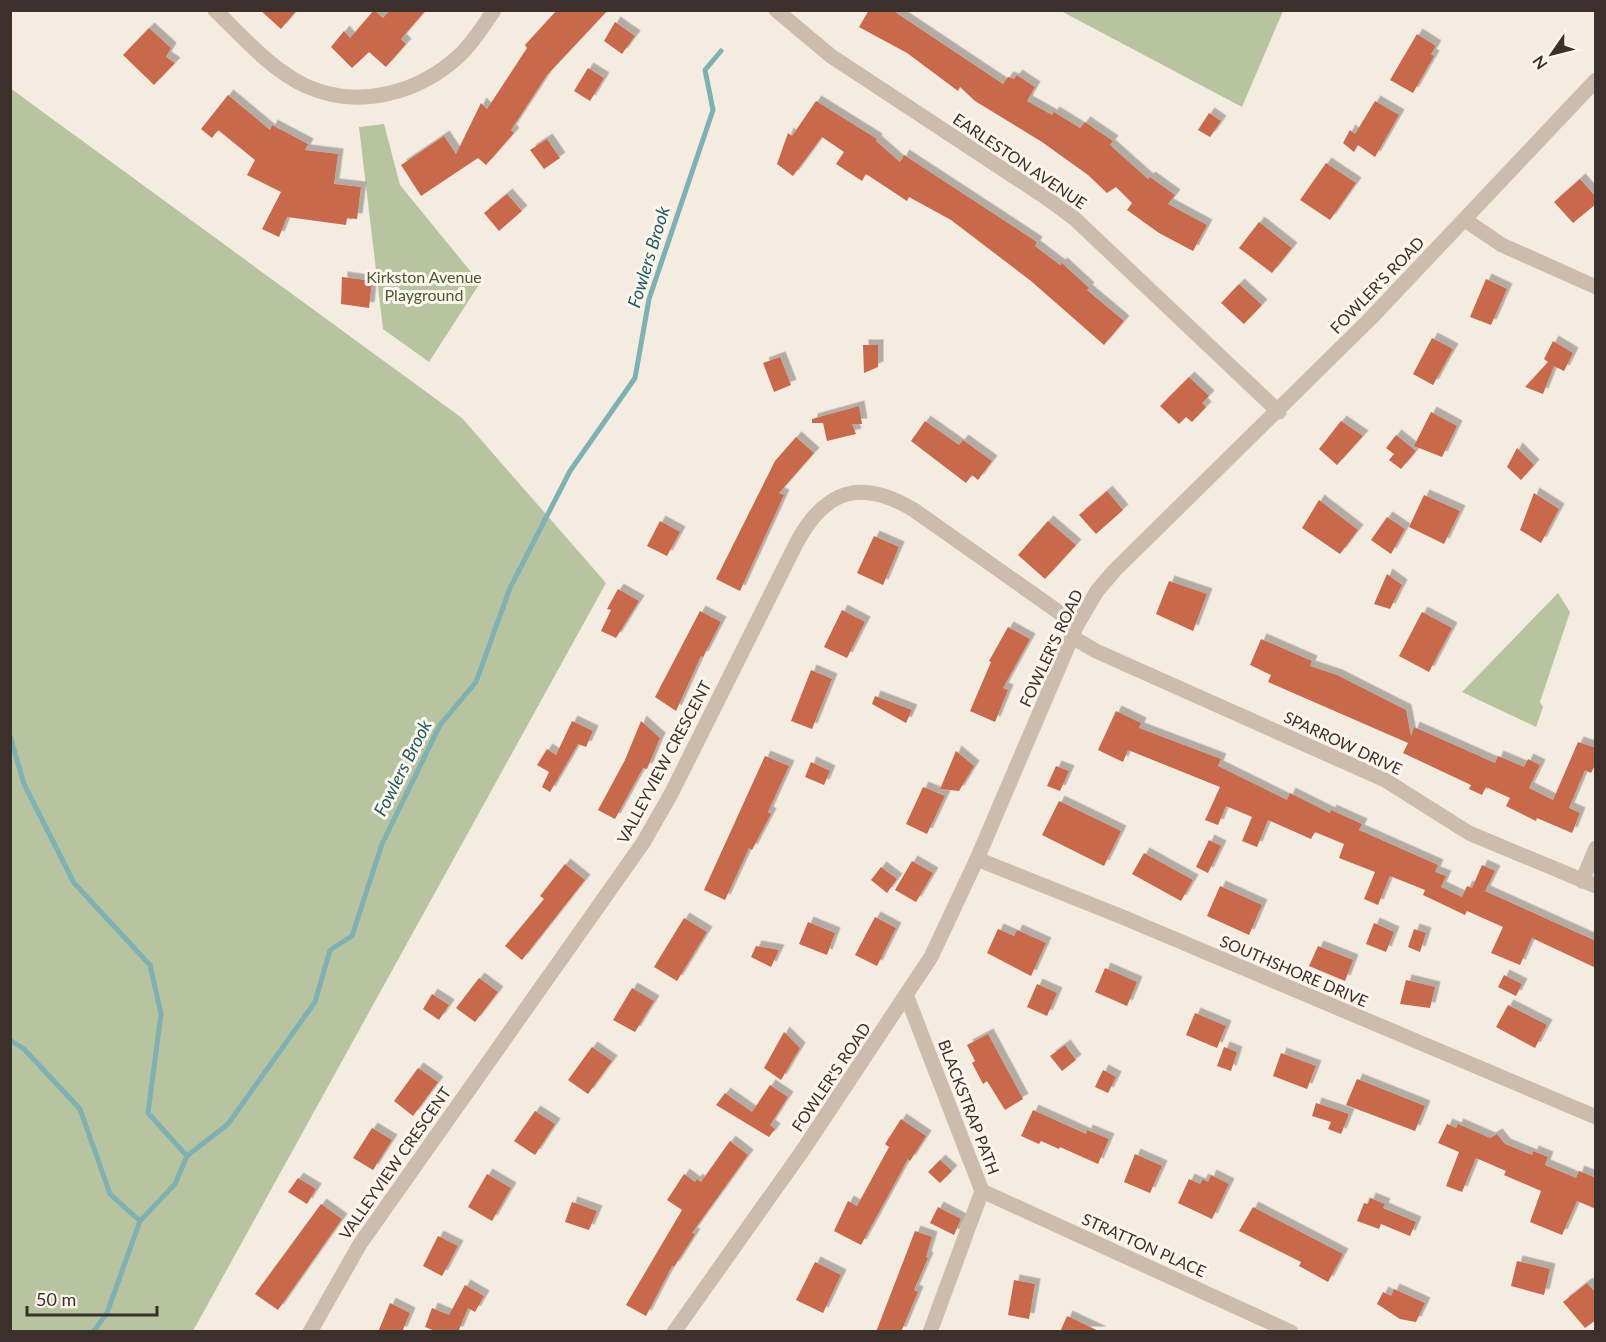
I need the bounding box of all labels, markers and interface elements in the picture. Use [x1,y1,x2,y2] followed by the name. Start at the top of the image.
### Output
[1522,24,1582,84] north arrow
[1528,52,1551,73] text: N
[950,109,1091,212] street label: EARLESTON AVENUE
[622,203,674,310] water label: Fowlers Brook
[1326,232,1428,337] street label: FOWLER'S ROAD
[366,267,482,304] park label: Kirkston Avenue Playground
[1015,586,1086,709] street label: FOWLER'S ROAD
[613,677,715,846] street label: VALLEYVIEW CRESCENT
[1281,707,1405,778] street label: SPARROW DRIVE
[369,715,436,819] water label: Fowlers Brook
[1217,931,1371,1010] street label: SOUTHSHORE DRIVE
[787,1019,874,1135] street label: FOWLER'S ROAD
[935,1037,1004,1177] street label: BLACKSTRAP PATH
[335,1082,455,1243] street label: VALLEYVIEW CRESCENT
[1079,1209,1209,1280] street label: STRATTON PLACE
[27,1279,158,1317] scale bar
[36,1288,76,1310] text: 50 m

